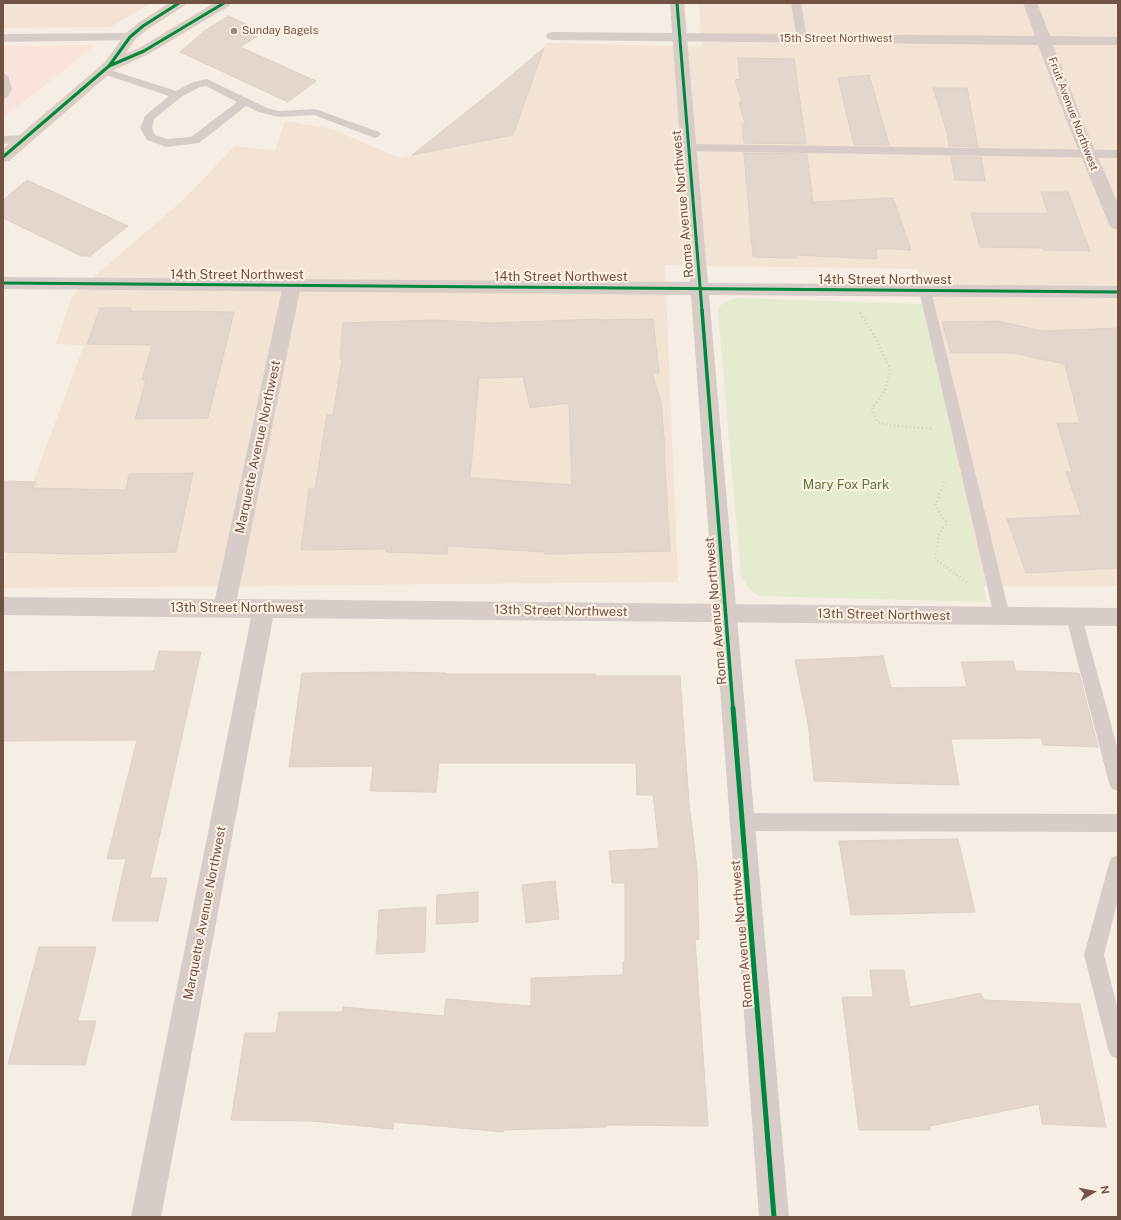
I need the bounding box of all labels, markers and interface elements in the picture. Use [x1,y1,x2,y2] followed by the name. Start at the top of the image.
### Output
[242,24,318,38] place label: Sunday Bagels
[229,26,239,36] marker: Sunday Bagels
[779,32,893,46] street label: 15th Street Northwest
[1045,55,1101,173] street label: Fruit Avenue Northwest
[669,129,697,279] street label: Roma Avenue Northwest
[170,267,304,283] street label: 14th Street Northwest
[494,269,628,285] street label: 14th Street Northwest
[818,272,952,288] street label: 14th Street Northwest
[232,359,284,535] street label: Marquette Avenue Northwest
[803,477,889,493] park label: Mary Fox Park
[702,536,730,686] street label: Roma Avenue Northwest
[170,600,304,616] street label: 13th Street Northwest
[494,602,628,620] street label: 13th Street Northwest
[817,606,951,624] street label: 13th Street Northwest
[180,825,230,1001] street label: Marquette Avenue Northwest
[728,859,756,1009] street label: Roma Avenue Northwest
[1073,1172,1113,1212] north arrow
[1098,1185,1111,1195] text: N

